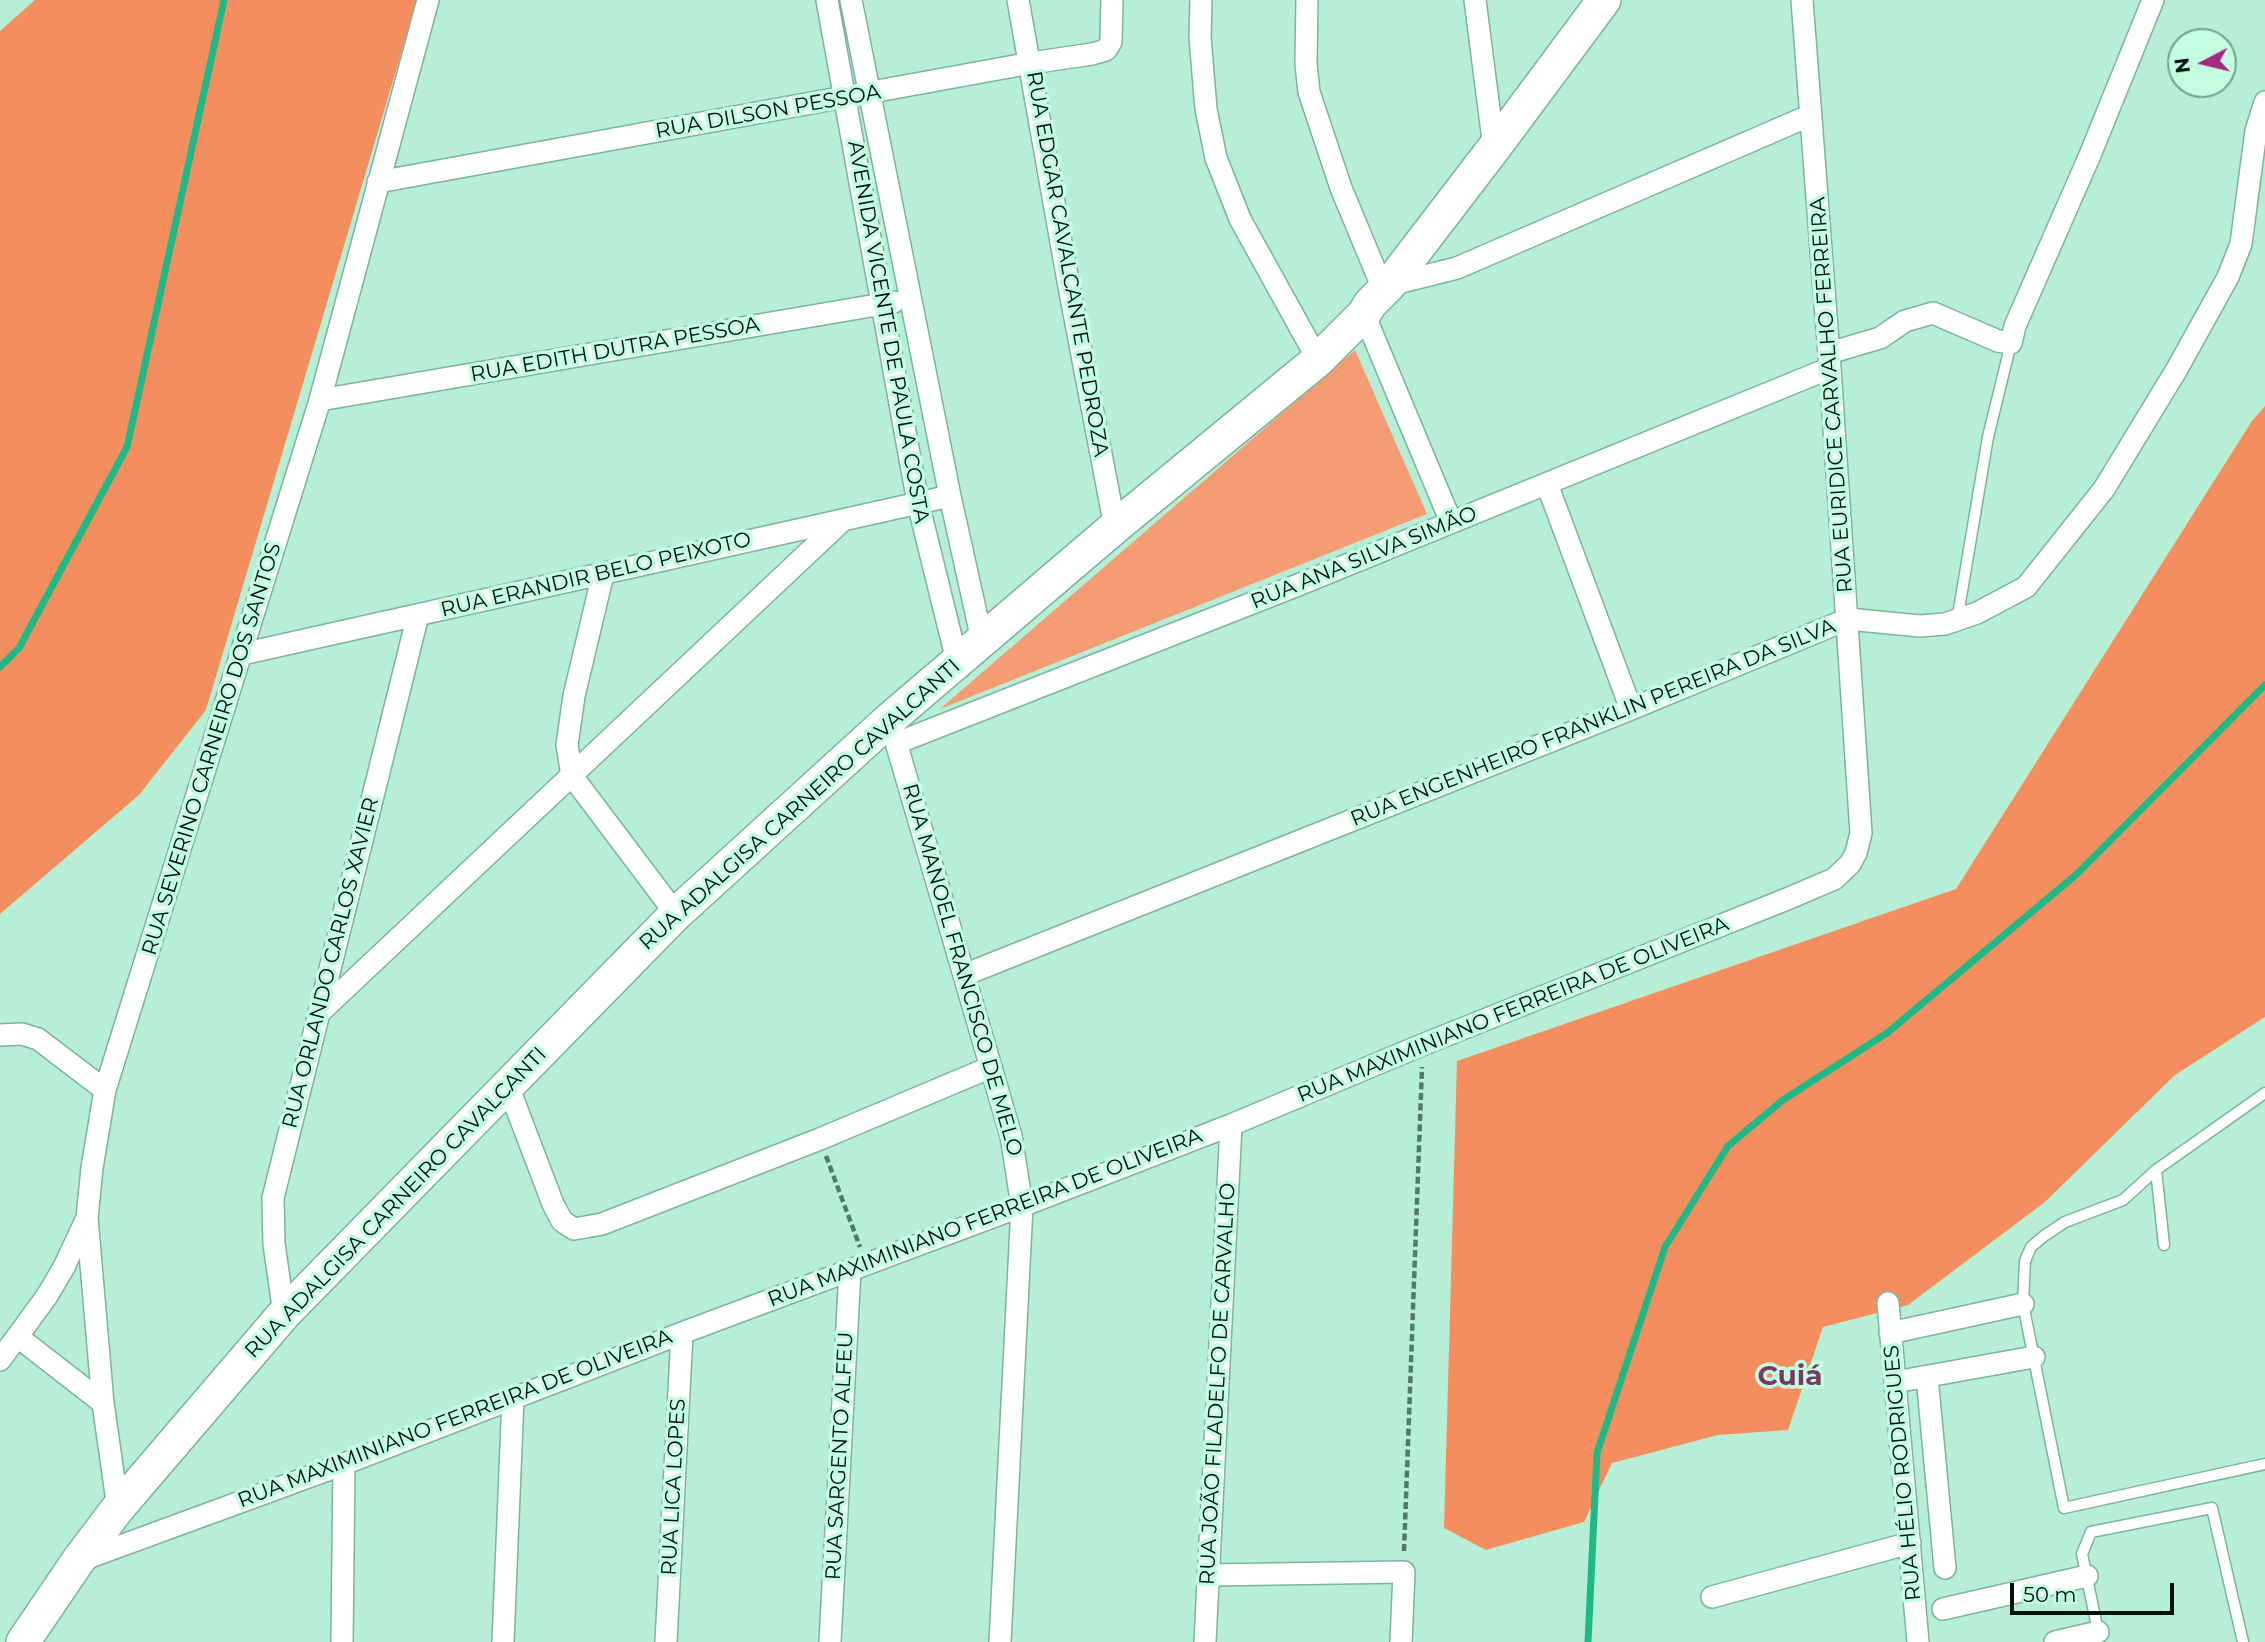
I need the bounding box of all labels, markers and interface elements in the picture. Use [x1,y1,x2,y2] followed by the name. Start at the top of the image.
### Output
[2167,28,2237,98] north arrow
[2170,56,2195,74] text: N
[1021,69,1113,459] street label: RUA EDGAR CAVALCANTE PEDROZA
[653,80,883,144] street label: RUA DILSON PESSOA
[842,139,934,525] street label: AVENIDA VICENTE DE PAULA COSTA
[1806,196,1858,594] street label: RUA EURIDICE CARVALHO FERREIRA
[468,312,762,388] street label: RUA EDITH DUTRA PESSOA
[1247,501,1481,615] street label: RUA ANA SILVA SIMÃO
[438,527,754,623] street label: RUA ERANDIR BELO PEIXOTO
[137,540,287,958] street label: RUA SEVERINO CARNEIRO DOS SANTOS
[1347,614,1839,832] street label: RUA ENGENHEIRO FRANKLIN PEREIRA DA SILVA
[634,654,966,956] street label: RUA ADALGISA CARNEIRO CAVALCANTI
[897,781,1027,1159] street label: RUA MANOEL FRANCISCO DE MELO
[278,795,384,1131] street label: RUA ORLANDO CARLOS XAVIER
[1294,912,1732,1108] street label: RUA MAXIMINIANO FERREIRA DE OLIVEIRA
[240,1042,552,1364] street label: RUA ADALGISA CARNEIRO CAVALCANTI
[764,1123,1206,1313] street label: RUA MAXIMINIANO FERREIRA DE OLIVEIRA
[1195,1182,1241,1586] street label: RUA JOÃO FILADELFO DE CARVALHO
[234,1324,676,1514] street label: RUA MAXIMINIANO FERREIRA DE OLIVEIRA
[821,1331,859,1581] street label: RUA SARGENTO ALFEU
[1879,1344,1927,1602] street label: RUA HÉLIO RODRIGUES
[1758,1360,1822,1394] district label: Cuiá
[657,1398,691,1576] street label: RUA LICA LOPES
[2013,1568,2178,1612] scale bar
[2023,1582,2077,1607] text: 50 m

